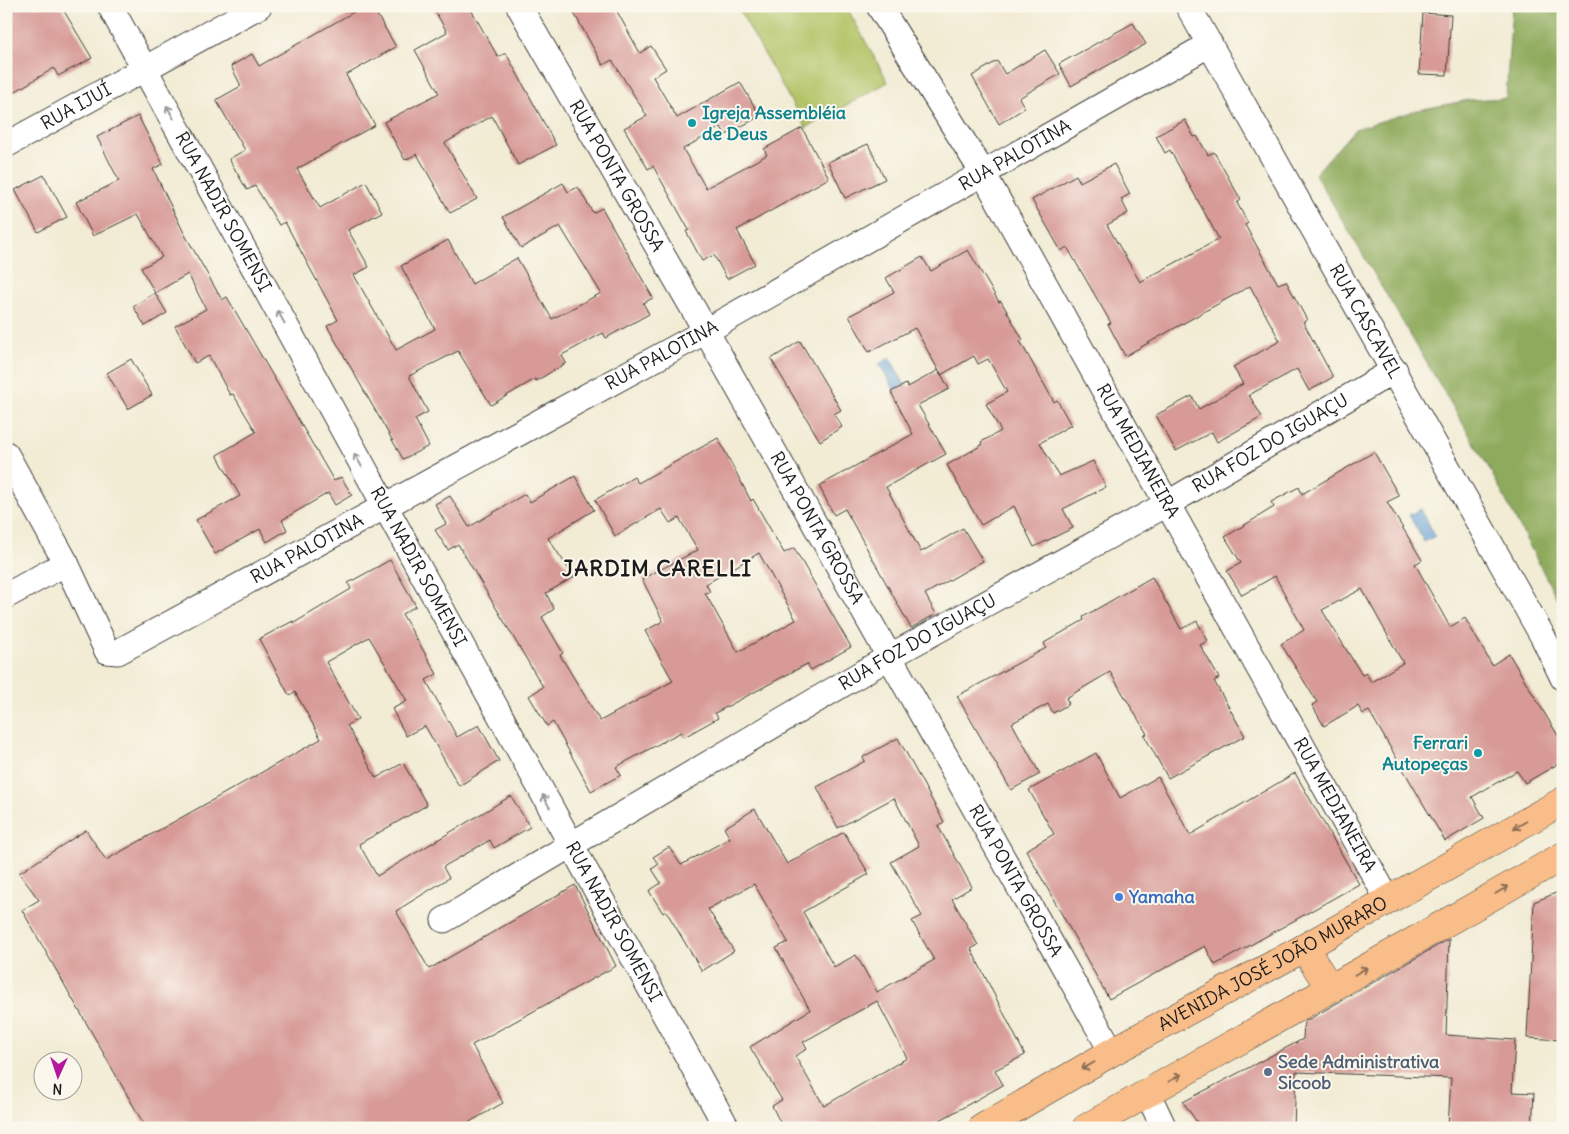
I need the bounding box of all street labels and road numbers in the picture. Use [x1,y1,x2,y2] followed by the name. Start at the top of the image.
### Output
[37,77,115,135] street label: RUA IJUÍ
[565,96,670,256] street label: RUA PONTA GROSSA
[955,114,1075,196] street label: RUA PALOTINA
[170,128,277,296] street label: RUA NADIR SOMENSI
[1325,260,1407,383] street label: RUA CASCAVEL
[601,315,722,395] street label: RUA PALOTINA
[1092,379,1185,522] street label: RUA MEDIANEIRA
[1188,388,1352,498] street label: RUA FOZ DO IGUAÇU
[765,447,869,608] street label: RUA PONTA GROSSA
[366,483,472,651] street label: RUA NADIR SOMENSI
[246,508,367,588] street label: RUA PALOTINA
[834,588,1000,695] street label: RUA FOZ DO IGUAÇU
[1289,733,1382,876] street label: RUA MEDIANEIRA
[964,800,1068,961] street label: RUA PONTA GROSSA
[561,837,667,1006] street label: RUA NADIR SOMENSI
[1154,891,1391,1036] street label: AVENIDA JOSÉ JOÃO MURARO

